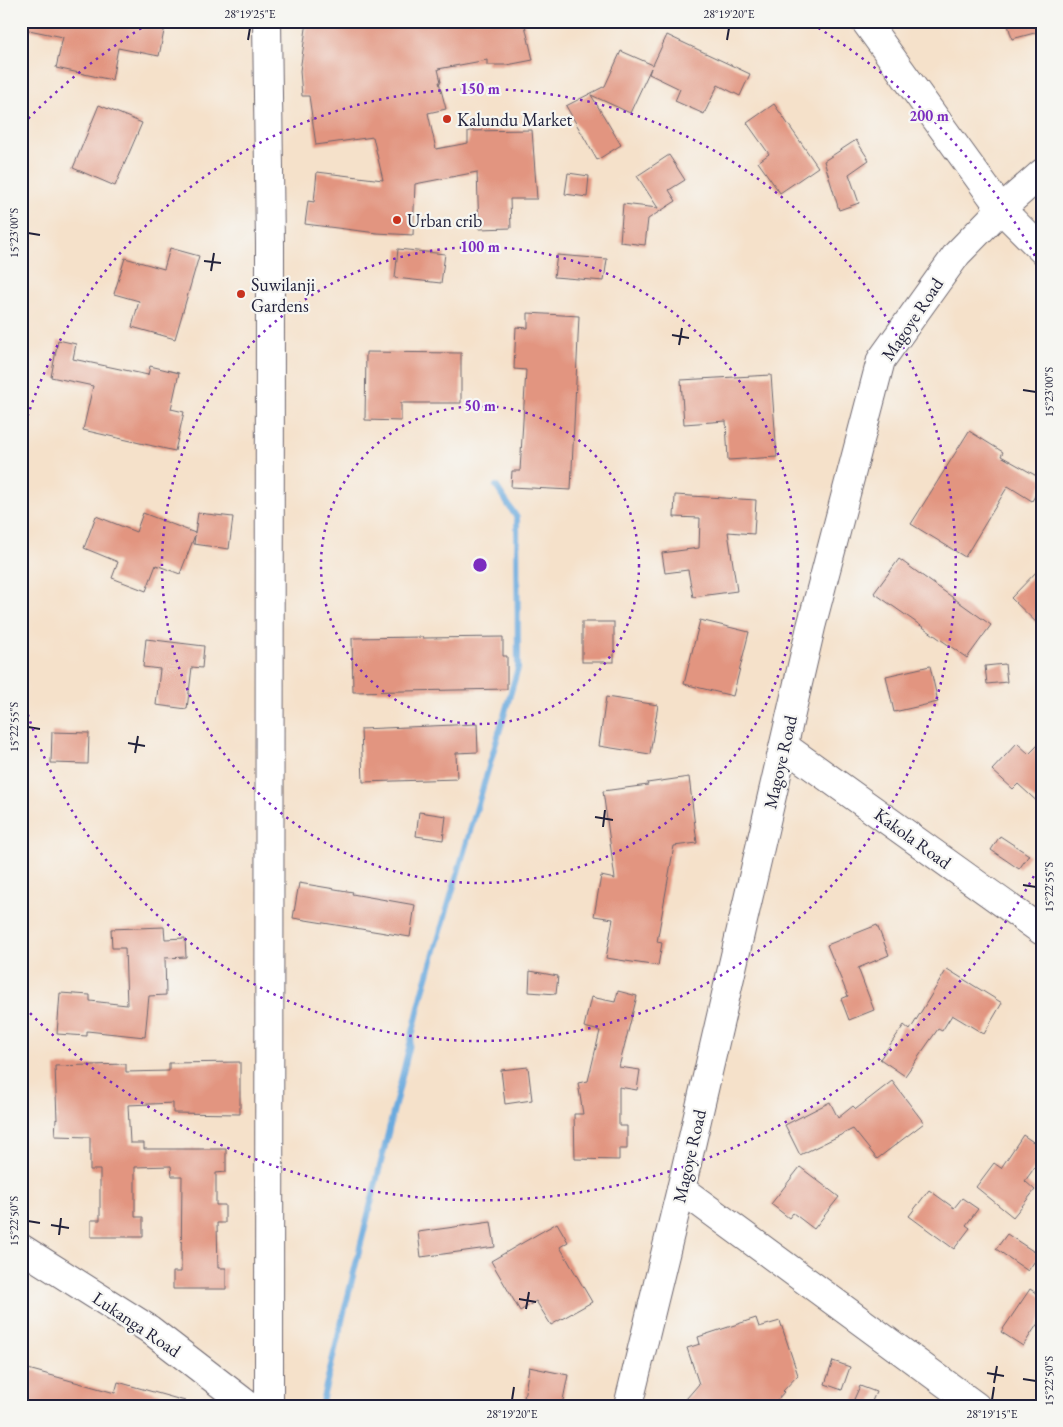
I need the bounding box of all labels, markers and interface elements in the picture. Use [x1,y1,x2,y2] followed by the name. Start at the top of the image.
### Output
[224,6,276,22] text: 28°19'25"E
[703,6,755,22] text: 28°19'20"E
[460,79,500,98] text: 150 m
[909,106,949,125] text: 200 m
[457,108,572,131] place label: Kalundu Market
[441,113,453,125] marker: Kalundu Market
[6,208,22,258] text: 15°23'00"S
[407,209,482,232] place label: Urban crib
[391,214,403,226] marker: Urban crib
[460,237,500,256] text: 100 m
[876,272,949,365] street label: Magoye Road
[251,273,316,317] place label: Suwilanji Gardens
[235,288,247,300] marker: Suwilanji Gardens
[1041,367,1057,417] text: 15°23'00"S
[464,396,496,415] text: 50 m
[471,556,489,574] centre of rings
[6,702,22,752] text: 15°22'55"S
[758,712,802,811] street label: Magoye Road
[870,802,957,874] street label: Kakola Road
[1041,862,1057,912] text: 15°22'55"S
[667,1106,711,1205] street label: Magoye Road
[6,1196,22,1246] text: 15°22'50"S
[89,1286,186,1362] street label: Lukanga Road
[1041,1356,1057,1406] text: 15°22'50"S
[486,1406,538,1422] text: 28°19'20"E
[966,1406,1018,1422] text: 28°19'15"E

